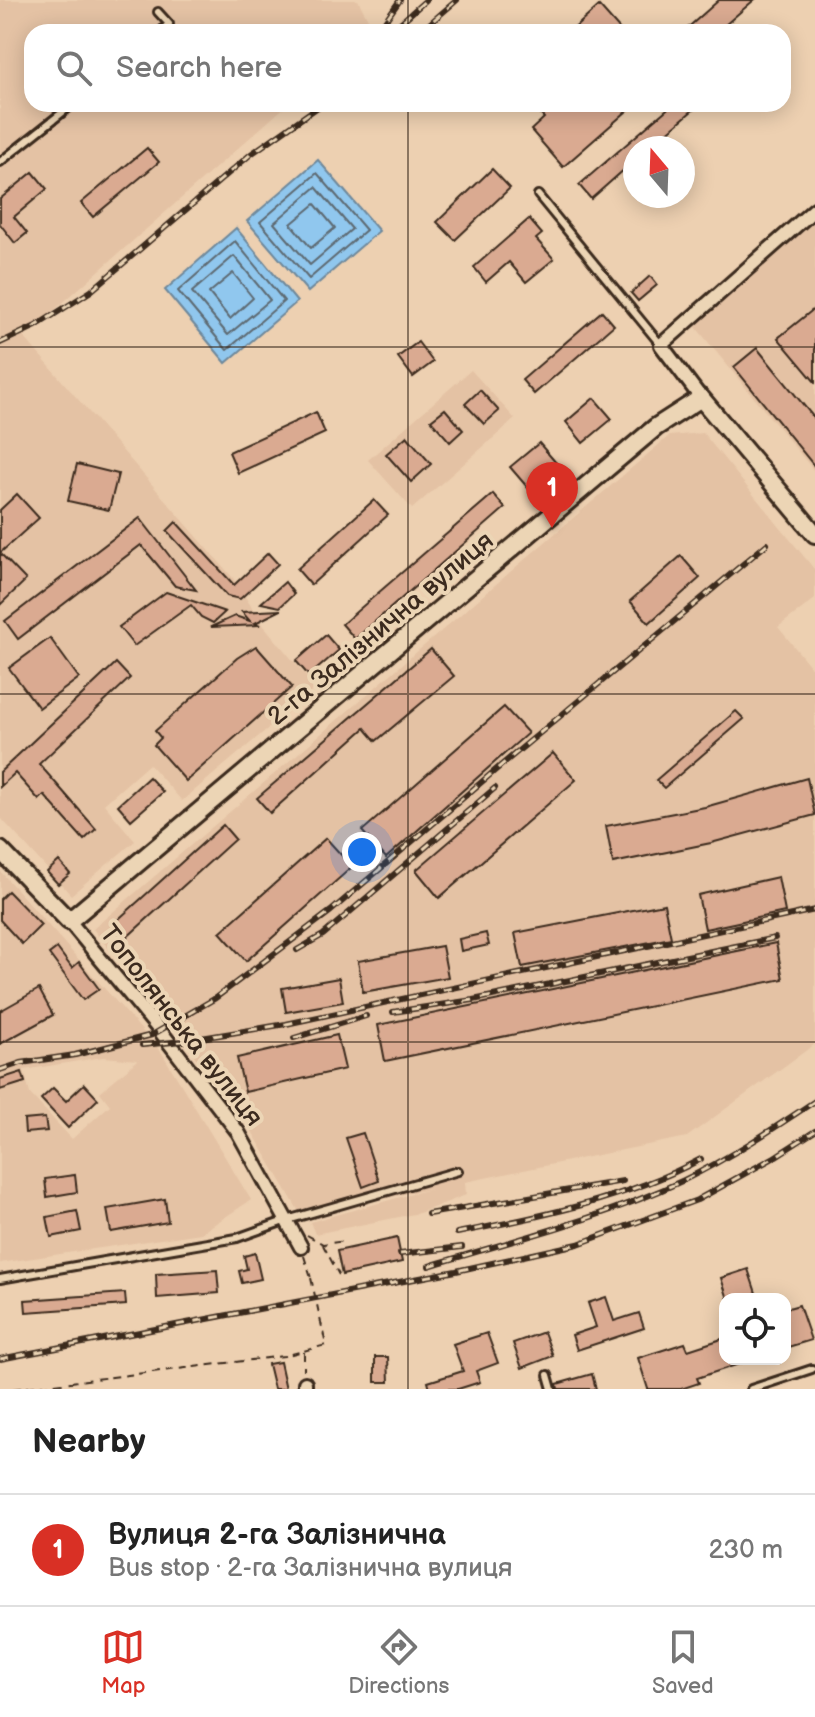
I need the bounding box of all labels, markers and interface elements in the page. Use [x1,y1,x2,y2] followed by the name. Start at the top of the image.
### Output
[24,24,791,112] search box
[52,46,96,90] icon: search
[116,50,282,86] text: Search here
[623,136,695,208] north arrow
[526,462,578,528] pin: 1
[262,526,500,733] street label: 2-га Залізнична вулиця
[342,832,382,872] your location
[93,919,269,1133] street label: Тополянська вулиця
[719,1293,791,1365] map controls
[719,1293,791,1365] button: locate
[32,1421,146,1462] text: Nearby
[108,1517,446,1553] text: Вулиця 2-га Залізнична
[53,1535,63,1566] text: 1
[708,1535,783,1566] text: 230 m
[108,1553,512,1584] text: Bus stop · 2-га Залізнична вулиця
[101,1625,146,1700] tab: Map
[348,1625,449,1700] tab: Directions
[652,1625,714,1700] tab: Saved

